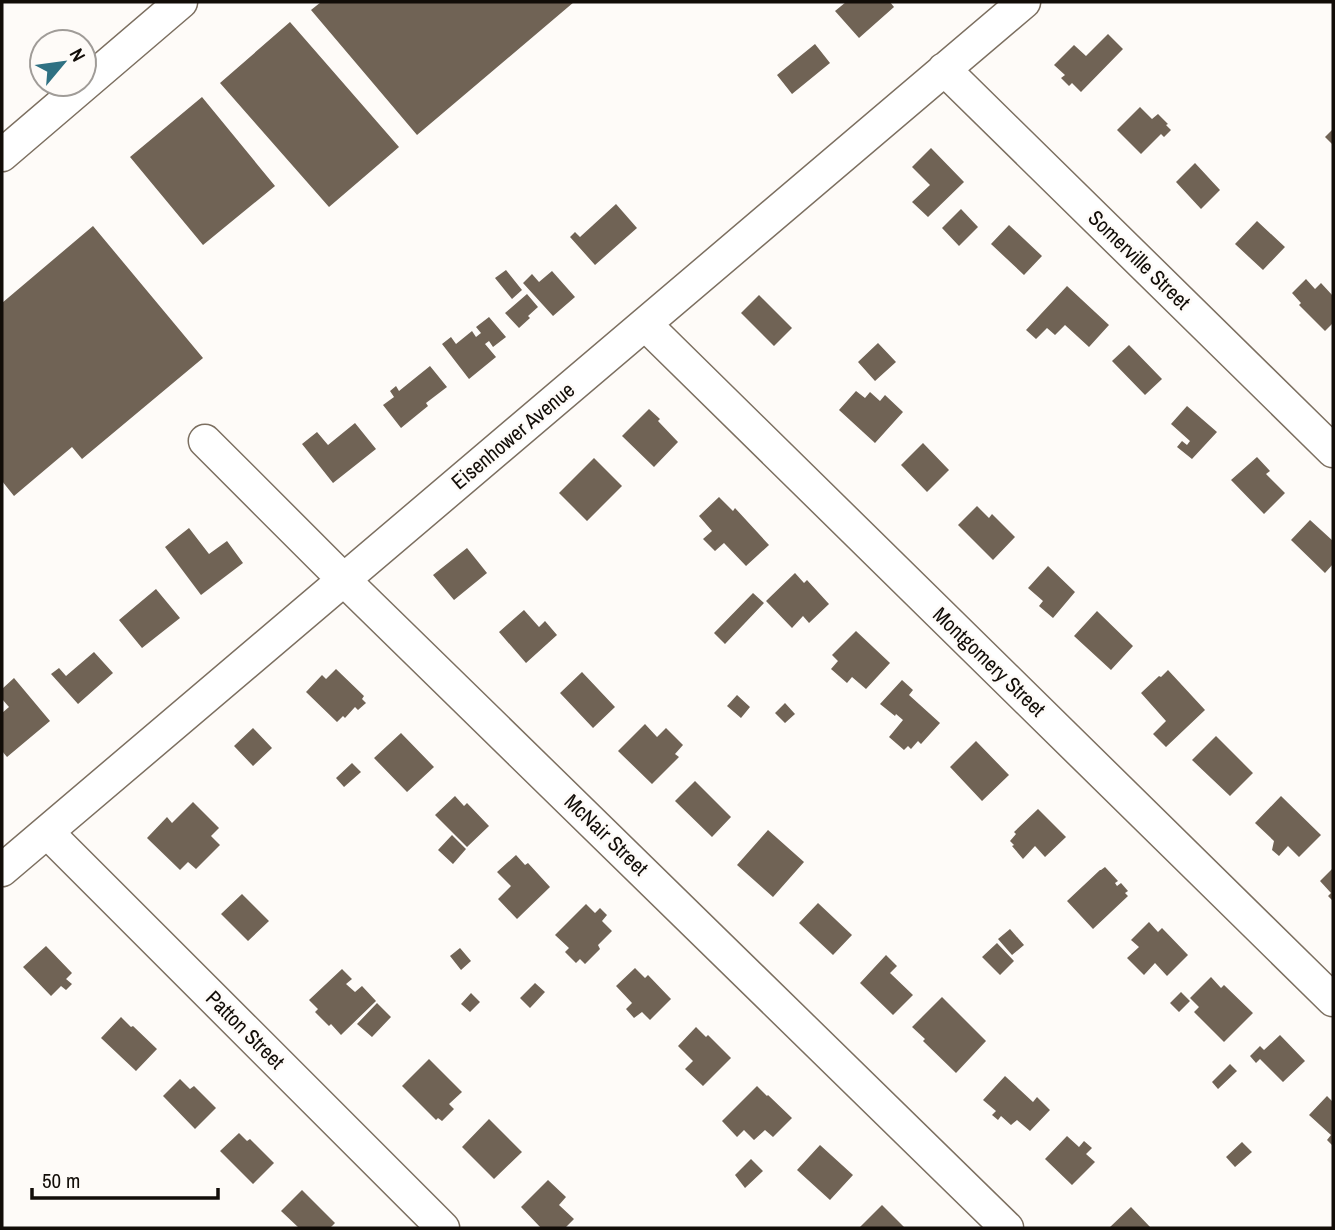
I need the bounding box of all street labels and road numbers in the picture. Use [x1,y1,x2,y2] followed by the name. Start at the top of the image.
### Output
[1082,203,1197,316] street label: Somerville Street
[445,375,581,496] street label: Eisenhower Avenue
[927,600,1052,723] street label: Montgomery Street
[558,787,655,882] street label: McNair Street
[200,984,291,1076] street label: Patton Street

